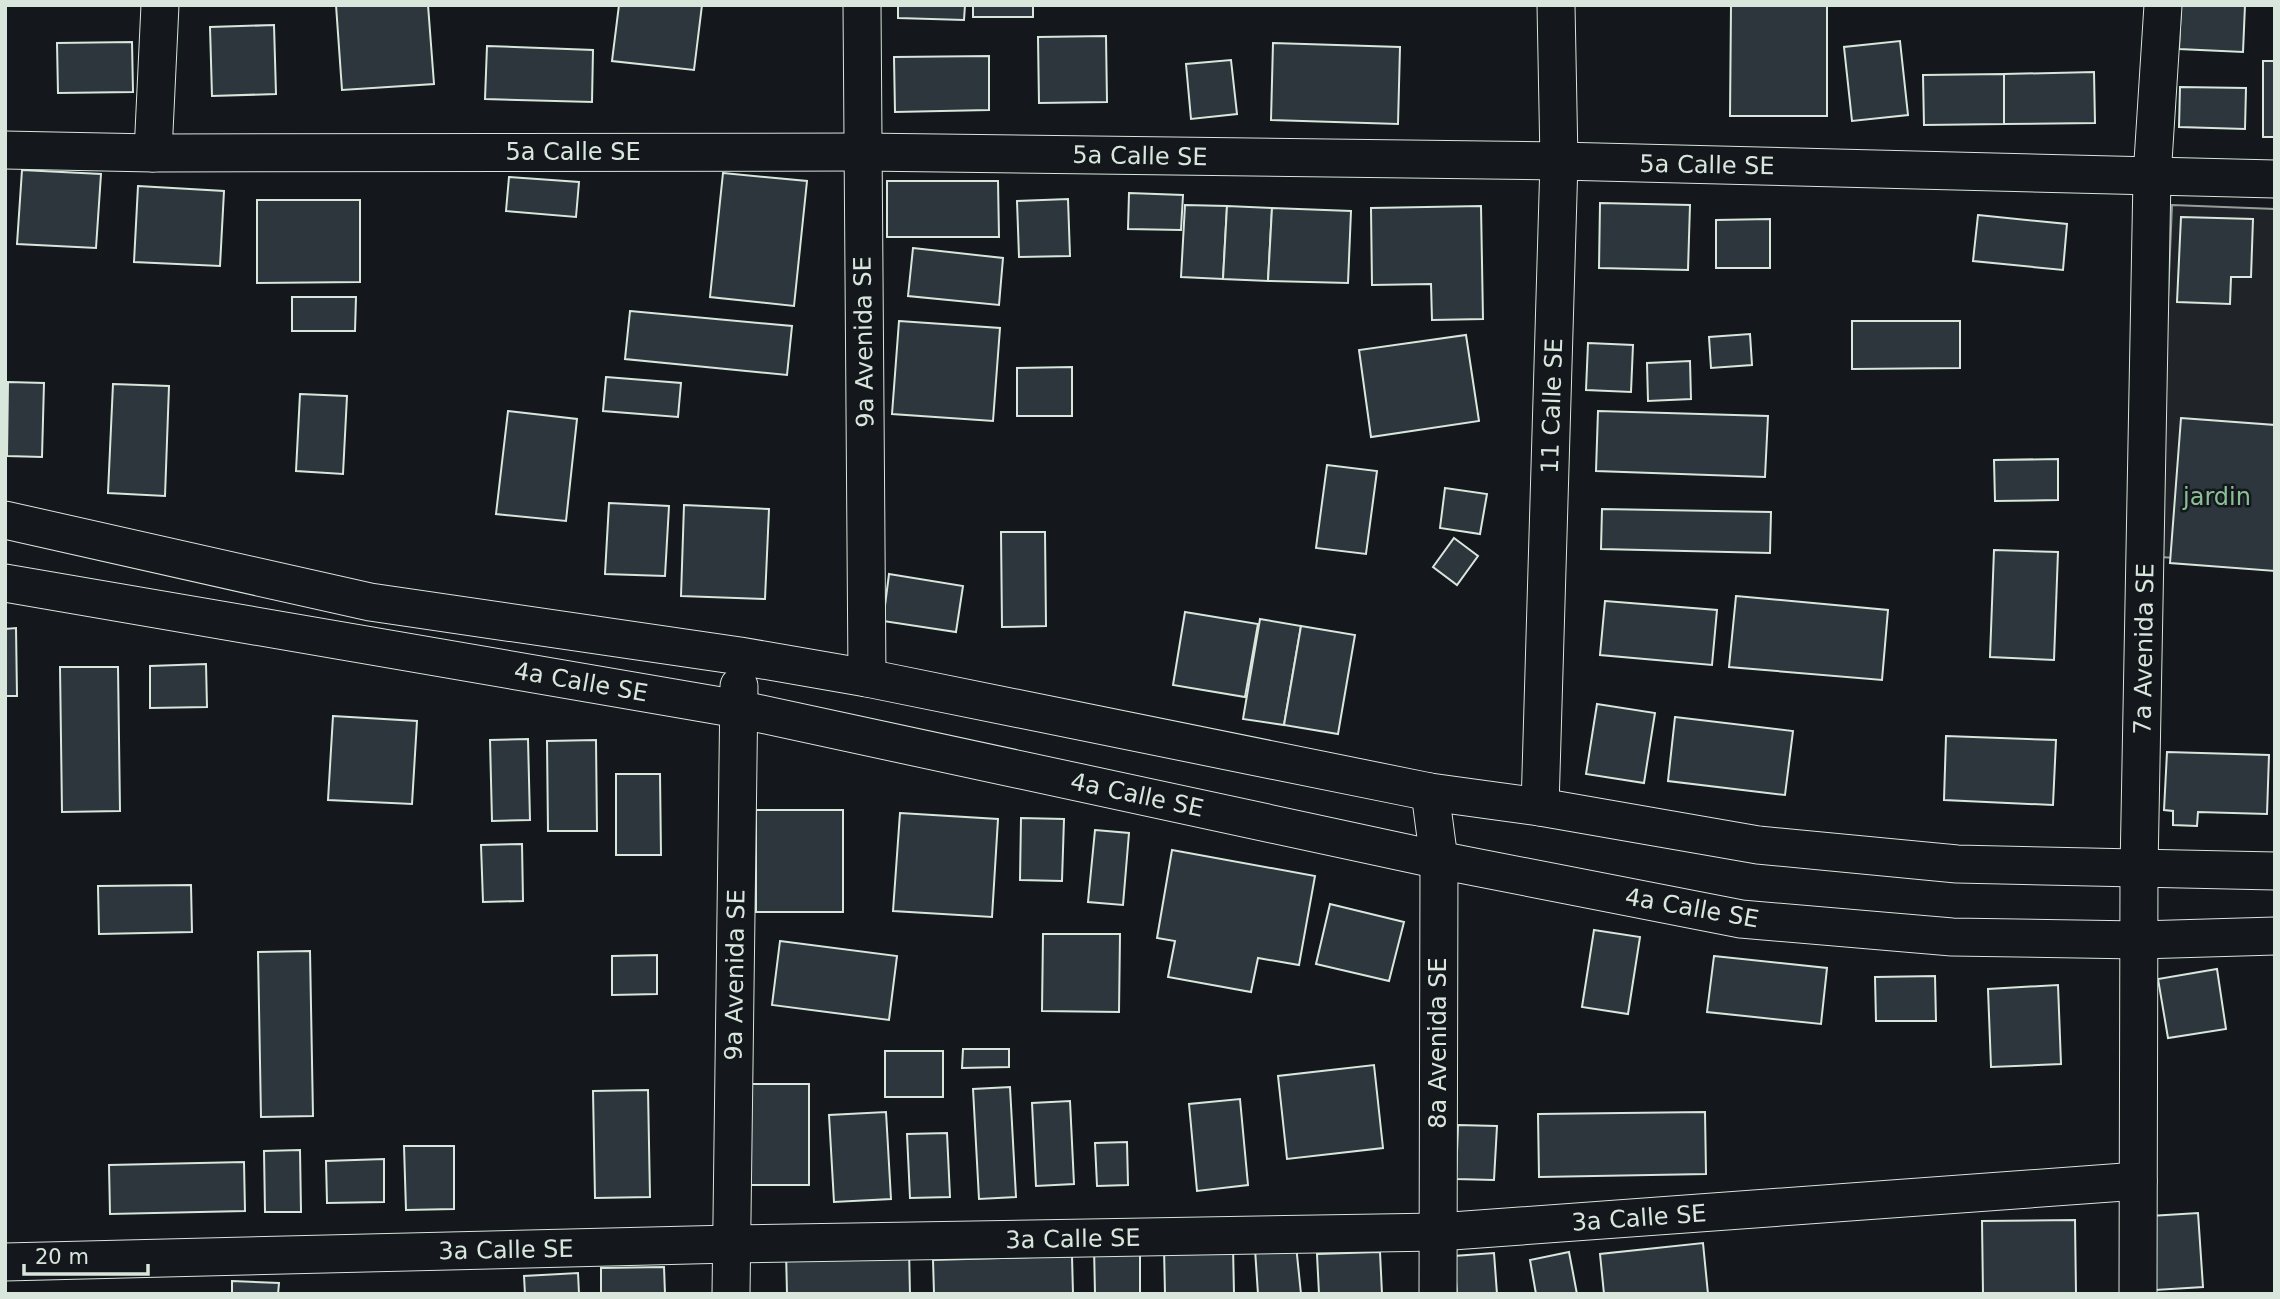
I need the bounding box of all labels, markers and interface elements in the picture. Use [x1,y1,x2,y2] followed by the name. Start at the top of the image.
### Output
[505,138,641,166] street label: 5a Calle SE
[1072,141,1208,171] street label: 5a Calle SE
[1639,150,1775,180] street label: 5a Calle SE
[849,256,879,428] street label: 9a Avenida SE
[1536,338,1568,474] street label: 11 Calle SE
[2182,483,2251,511] park label: jardin
[2129,563,2159,735] street label: 7a Avenida SE
[512,656,650,708] street label: 4a Calle SE
[1068,767,1206,823] street label: 4a Calle SE
[1623,882,1761,934] street label: 4a Calle SE
[720,889,750,1061] street label: 9a Avenida SE
[1424,957,1452,1129] street label: 8a Avenida SE
[1571,1199,1707,1237] street label: 3a Calle SE
[1005,1224,1141,1254] street label: 3a Calle SE
[24,1232,149,1276] scale bar
[438,1235,574,1265] street label: 3a Calle SE
[35,1245,89,1269] text: 20 m

